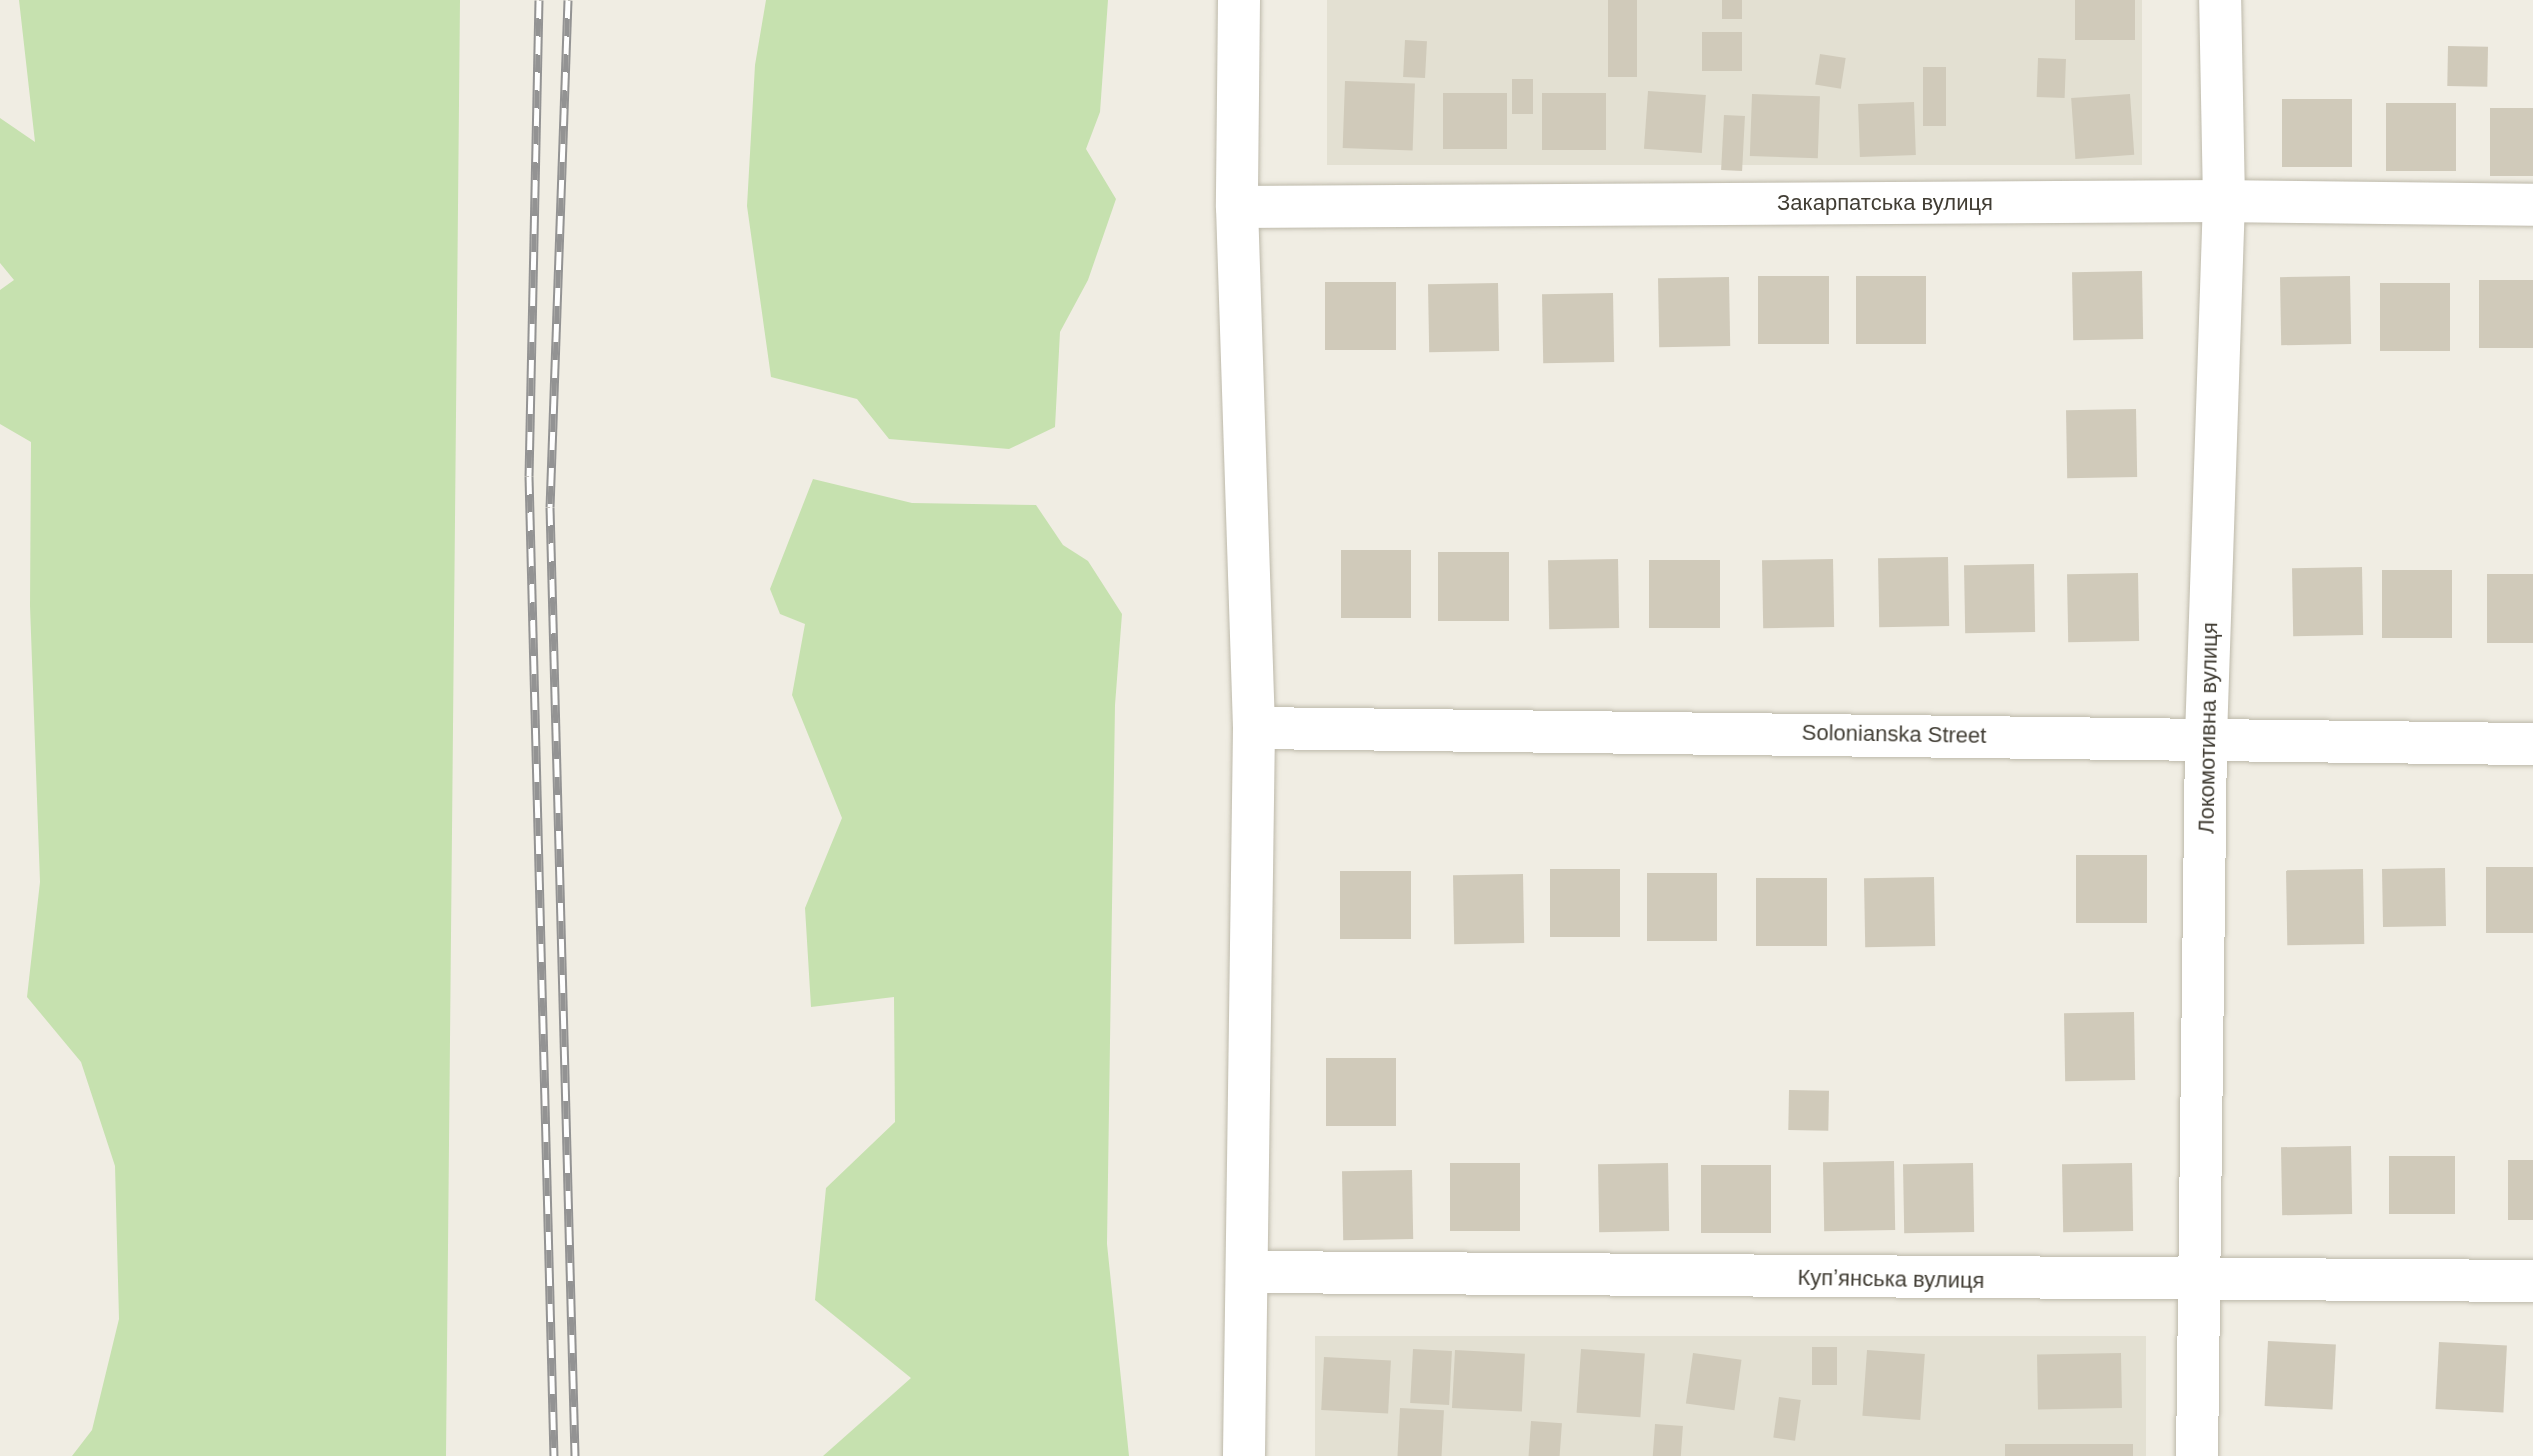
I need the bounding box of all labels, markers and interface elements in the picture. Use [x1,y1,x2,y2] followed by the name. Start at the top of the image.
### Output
[1777,190,1993,216] street label: Закарпатська вулиця
[2193,622,2223,834] street label: Локомотивна вулиця
[1801,719,1987,749] street label: Solonianska Street
[1797,1264,1985,1294] street label: Купʼянська вулиця

